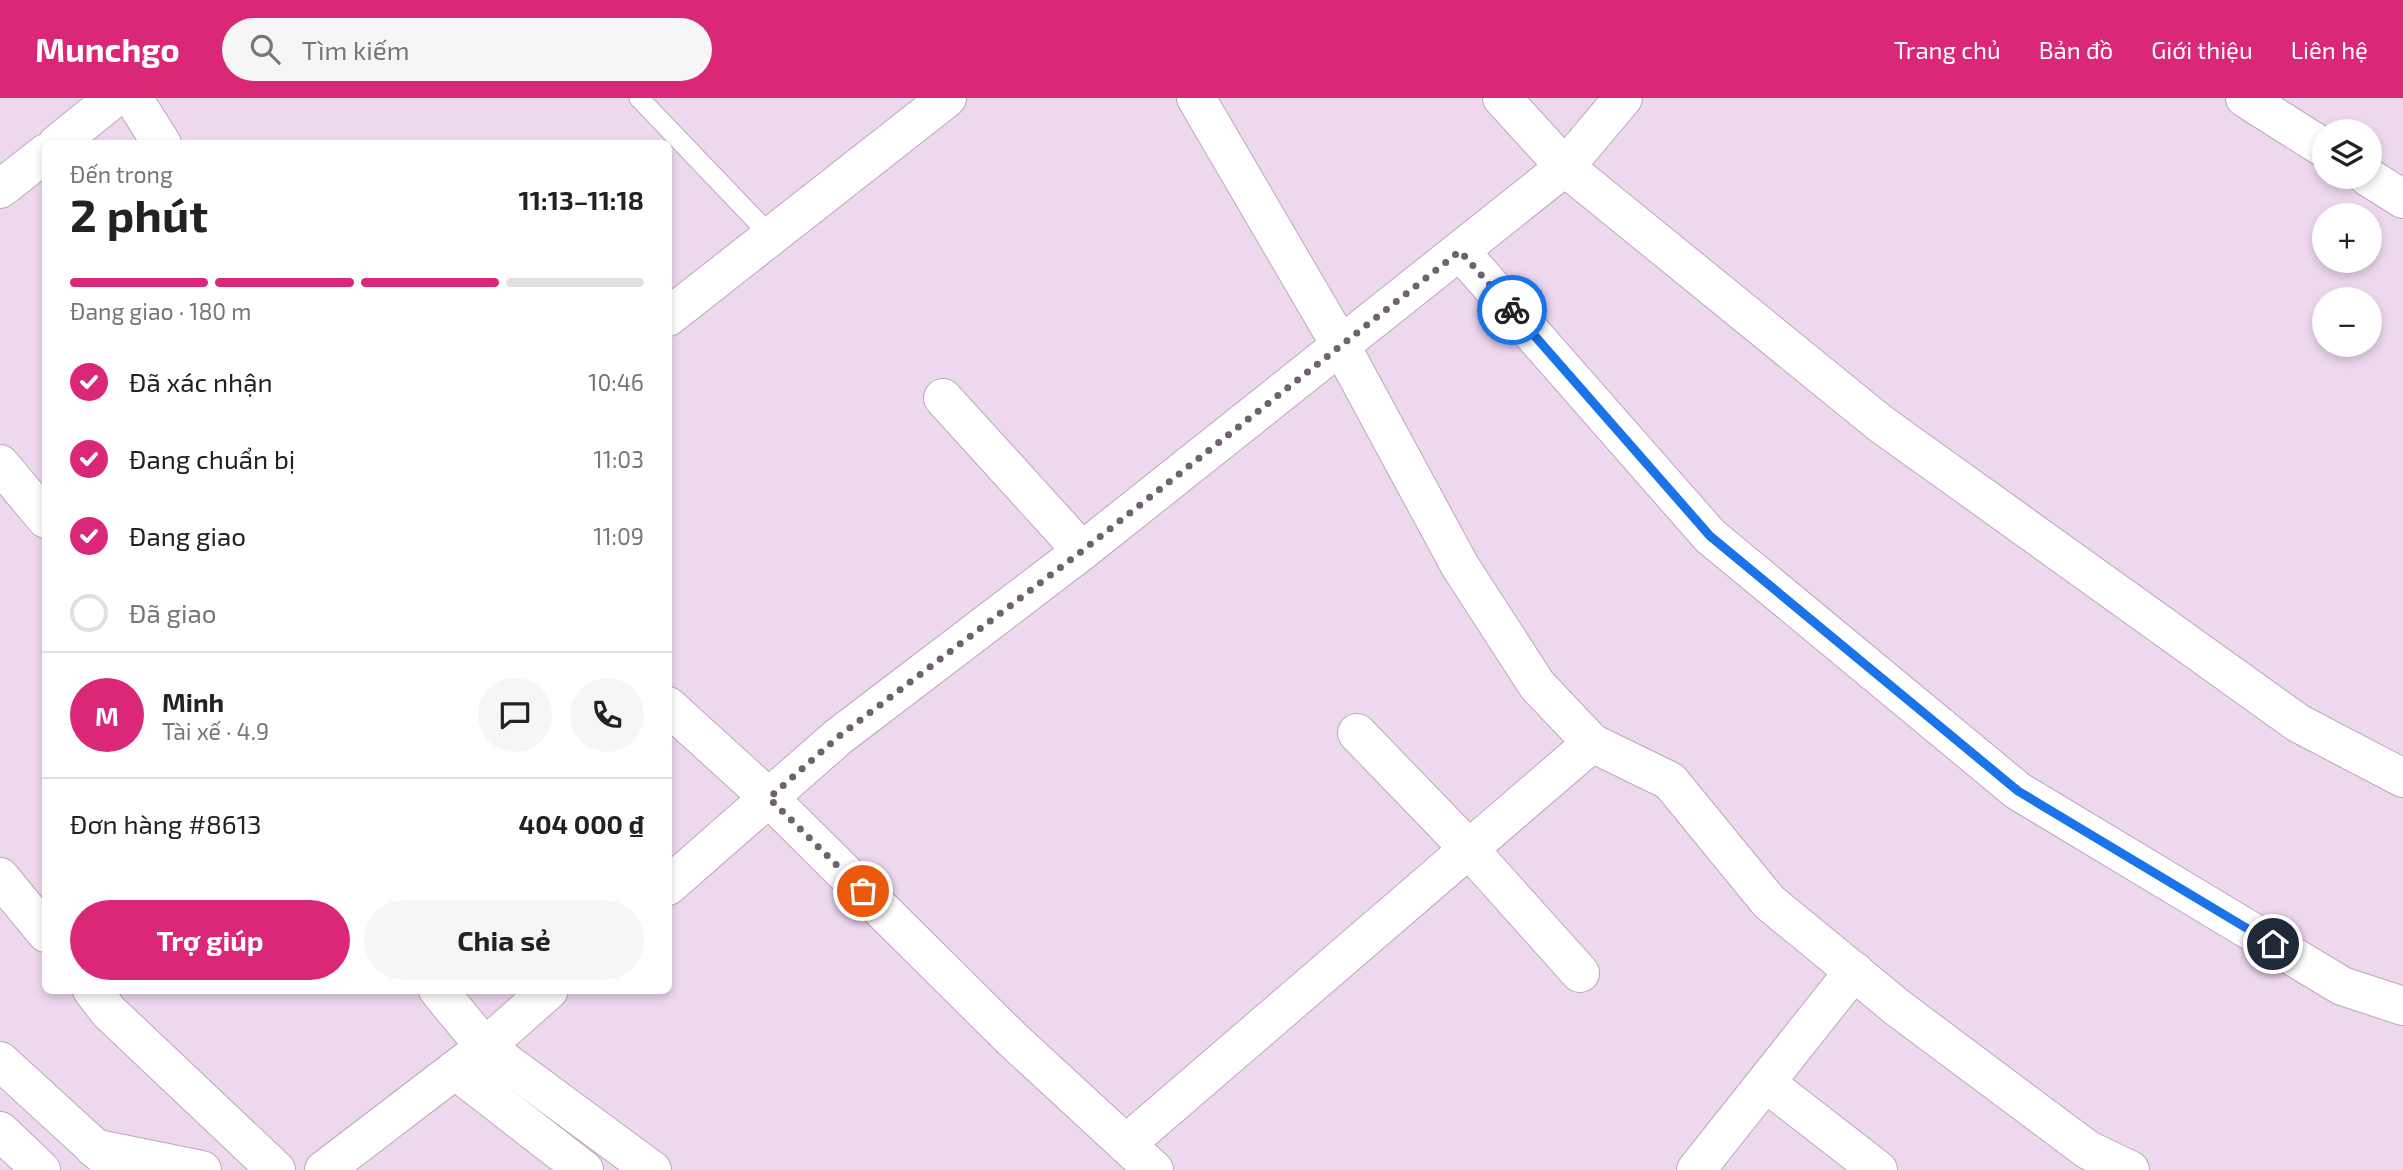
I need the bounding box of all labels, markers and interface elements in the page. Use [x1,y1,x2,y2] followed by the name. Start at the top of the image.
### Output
[222,18,712,81] search box
[35,29,180,69] text: Munchgo
[246,30,284,68] icon: search
[302,34,409,65] text: Tìm kiếm
[1894,35,2001,64] text: Trang chủ
[2039,35,2113,64] text: Bản đồ
[2151,35,2253,64] text: Giới thiệu
[2291,35,2368,64] text: Liên hệ
[2312,119,2382,357] map controls
[2312,119,2382,189] button: layers
[70,160,173,188] text: Đến trong
[519,184,644,215] text: 11:13–11:18
[70,186,208,241] text: 2 phút
[2312,203,2382,273] button: +
[1477,275,1547,345] courier
[2312,287,2382,357] button: −
[1493,291,1531,329] icon: bike
[70,297,252,325] text: Đang giao · 180 m
[70,363,108,401] icon: check
[129,366,273,397] text: Đã xác nhận
[588,368,644,396] text: 10:46
[70,440,108,478] icon: check
[129,443,295,474] text: Đang chuẩn bị
[594,445,644,473] text: 11:03
[70,517,108,555] icon: check
[129,520,246,551] text: Đang giao
[593,522,644,550] text: 11:09
[129,597,216,628] text: Đã giao
[478,678,552,752] button: chat
[570,678,644,752] button: phone
[162,686,224,717] text: Minh
[95,700,119,731] text: M
[162,717,269,745] text: Tài xế · 4.9
[70,808,261,839] text: Đơn hàng #8613
[519,808,644,839] text: 404 000 ₫
[833,861,893,921] pin
[844,872,882,910] icon: bag
[70,900,350,980] button: Trợ giúp
[364,900,644,980] button: Chia sẻ
[2243,914,2303,974] pin
[2254,925,2292,963] icon: home

